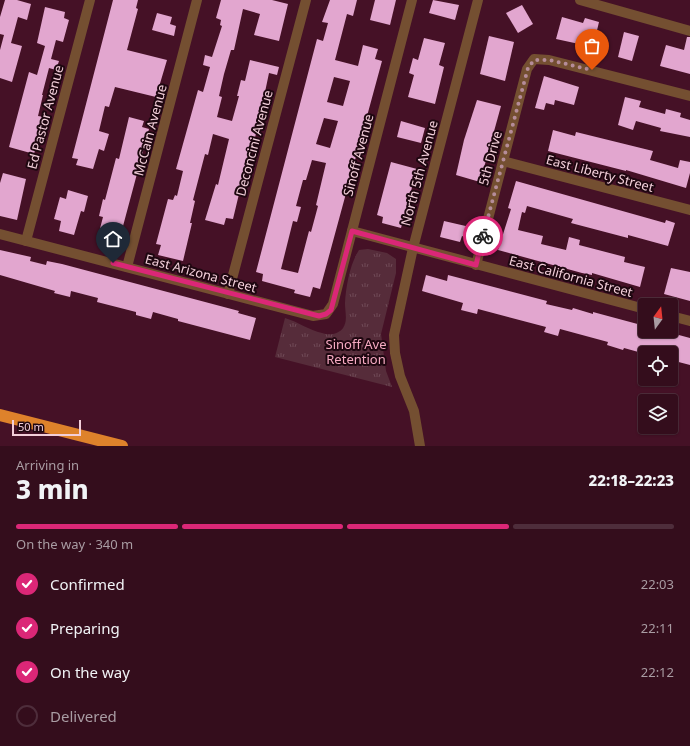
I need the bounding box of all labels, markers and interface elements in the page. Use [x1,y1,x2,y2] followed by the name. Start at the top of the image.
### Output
[575,29,609,70] pin
[581,35,603,57] icon: bag
[22,63,68,171] street label: Ed Pastor Avenue
[129,82,171,178] street label: McCain Avenue
[231,88,277,198] street label: Deconcini Avenue
[338,112,378,198] street label: Sinoff Avenue
[396,118,442,228] street label: North 5th Avenue
[474,129,506,187] street label: 5th Drive
[544,150,656,196] street label: East Liberty Street
[463,216,503,256] courier
[96,222,130,263] pin
[472,225,494,247] icon: bike
[102,228,124,250] icon: home
[143,249,259,297] street label: East Arizona Street
[507,251,635,301] street label: East California Street
[638,298,678,338] north arrow
[638,298,678,434] map controls
[326,335,386,368] park label: Sinoff Ave Retention
[638,346,678,386] button: locate
[638,394,678,434] button: layers
[12,418,81,437] scale bar
[18,419,44,434] text: 50 m
[16,456,79,474] text: Arriving in
[589,470,674,490] text: 22:18–22:23
[16,471,89,507] text: 3 min
[16,535,133,553] text: On the way · 340 m
[16,573,38,595] icon: check
[50,574,125,594] text: Confirmed
[641,575,674,593] text: 22:03
[16,617,38,639] icon: check
[50,618,120,638] text: Preparing
[641,619,674,637] text: 22:11
[16,661,38,683] icon: check
[50,662,130,682] text: On the way
[641,663,674,681] text: 22:12
[50,706,117,726] text: Delivered

